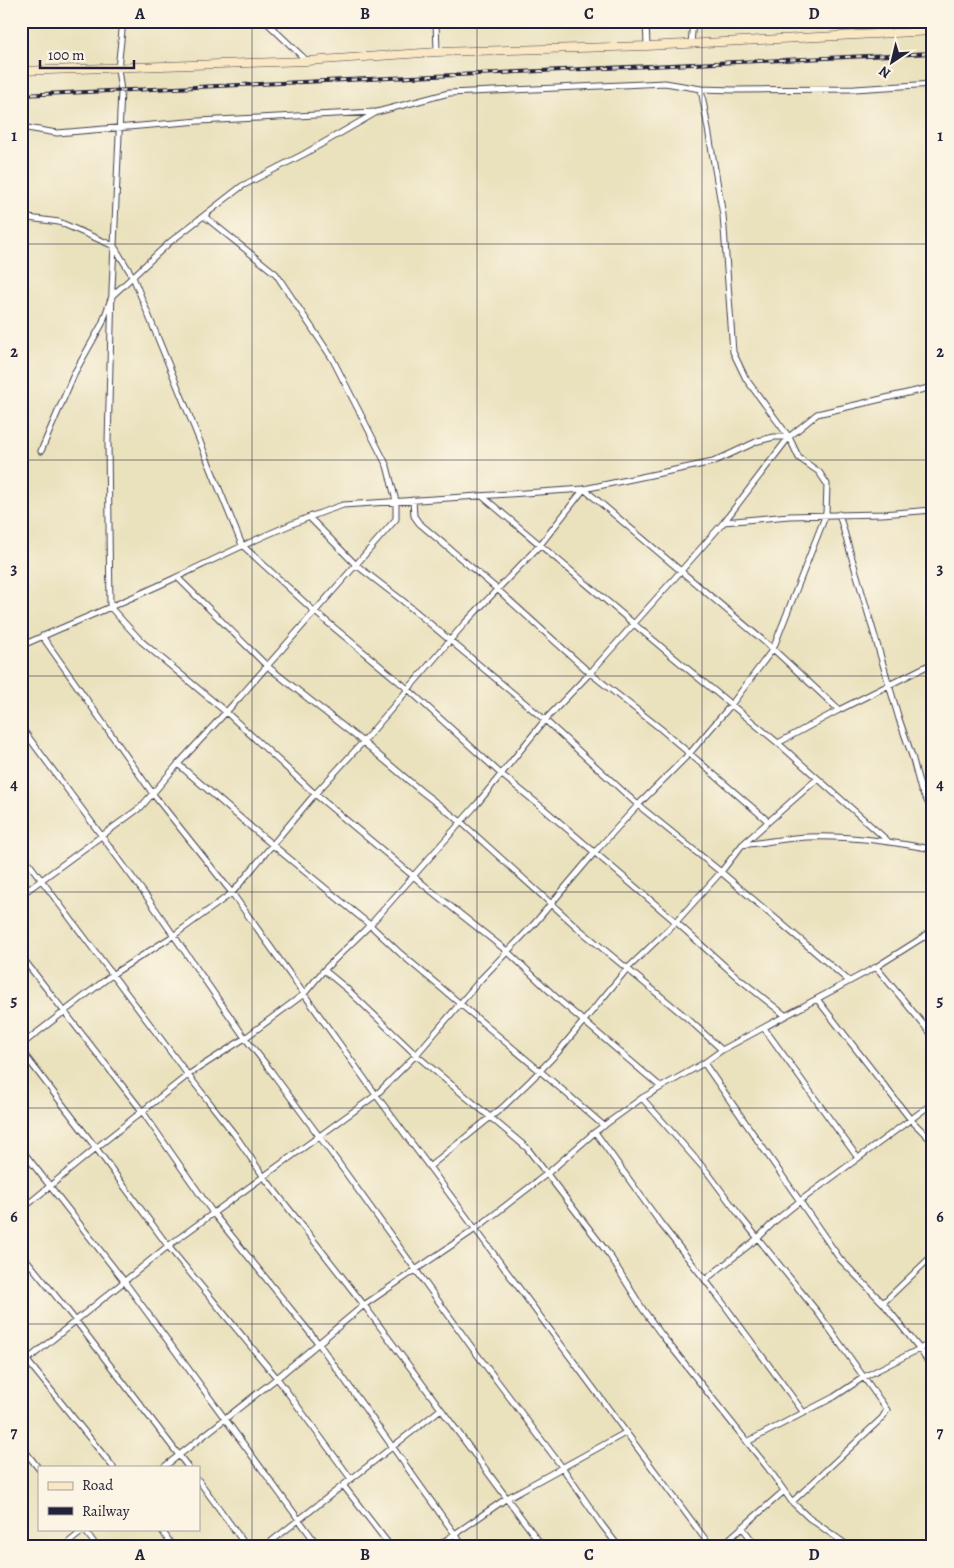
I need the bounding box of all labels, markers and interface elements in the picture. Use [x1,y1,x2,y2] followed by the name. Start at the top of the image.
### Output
[134,3,146,25] text: A
[360,3,370,25] text: B
[584,3,594,25] text: C
[808,3,820,25] text: D
[40,38,134,70] scale bar
[866,38,916,88] north arrow
[48,45,85,65] text: 100 m
[875,62,894,83] text: N
[11,125,17,147] text: 1
[937,125,943,147] text: 1
[10,341,18,363] text: 2
[936,341,944,363] text: 2
[11,558,18,580] text: 3
[937,558,944,580] text: 3
[10,774,18,796] text: 4
[936,774,944,796] text: 4
[11,990,18,1012] text: 5
[937,990,944,1012] text: 5
[10,1206,18,1228] text: 6
[936,1206,944,1228] text: 6
[11,1422,18,1444] text: 7
[937,1422,944,1444] text: 7
[38,1466,200,1530] legend
[82,1475,114,1495] text: Road
[82,1501,130,1521] text: Railway
[134,1544,146,1566] text: A
[360,1544,370,1566] text: B
[584,1544,594,1566] text: C
[808,1544,820,1566] text: D

